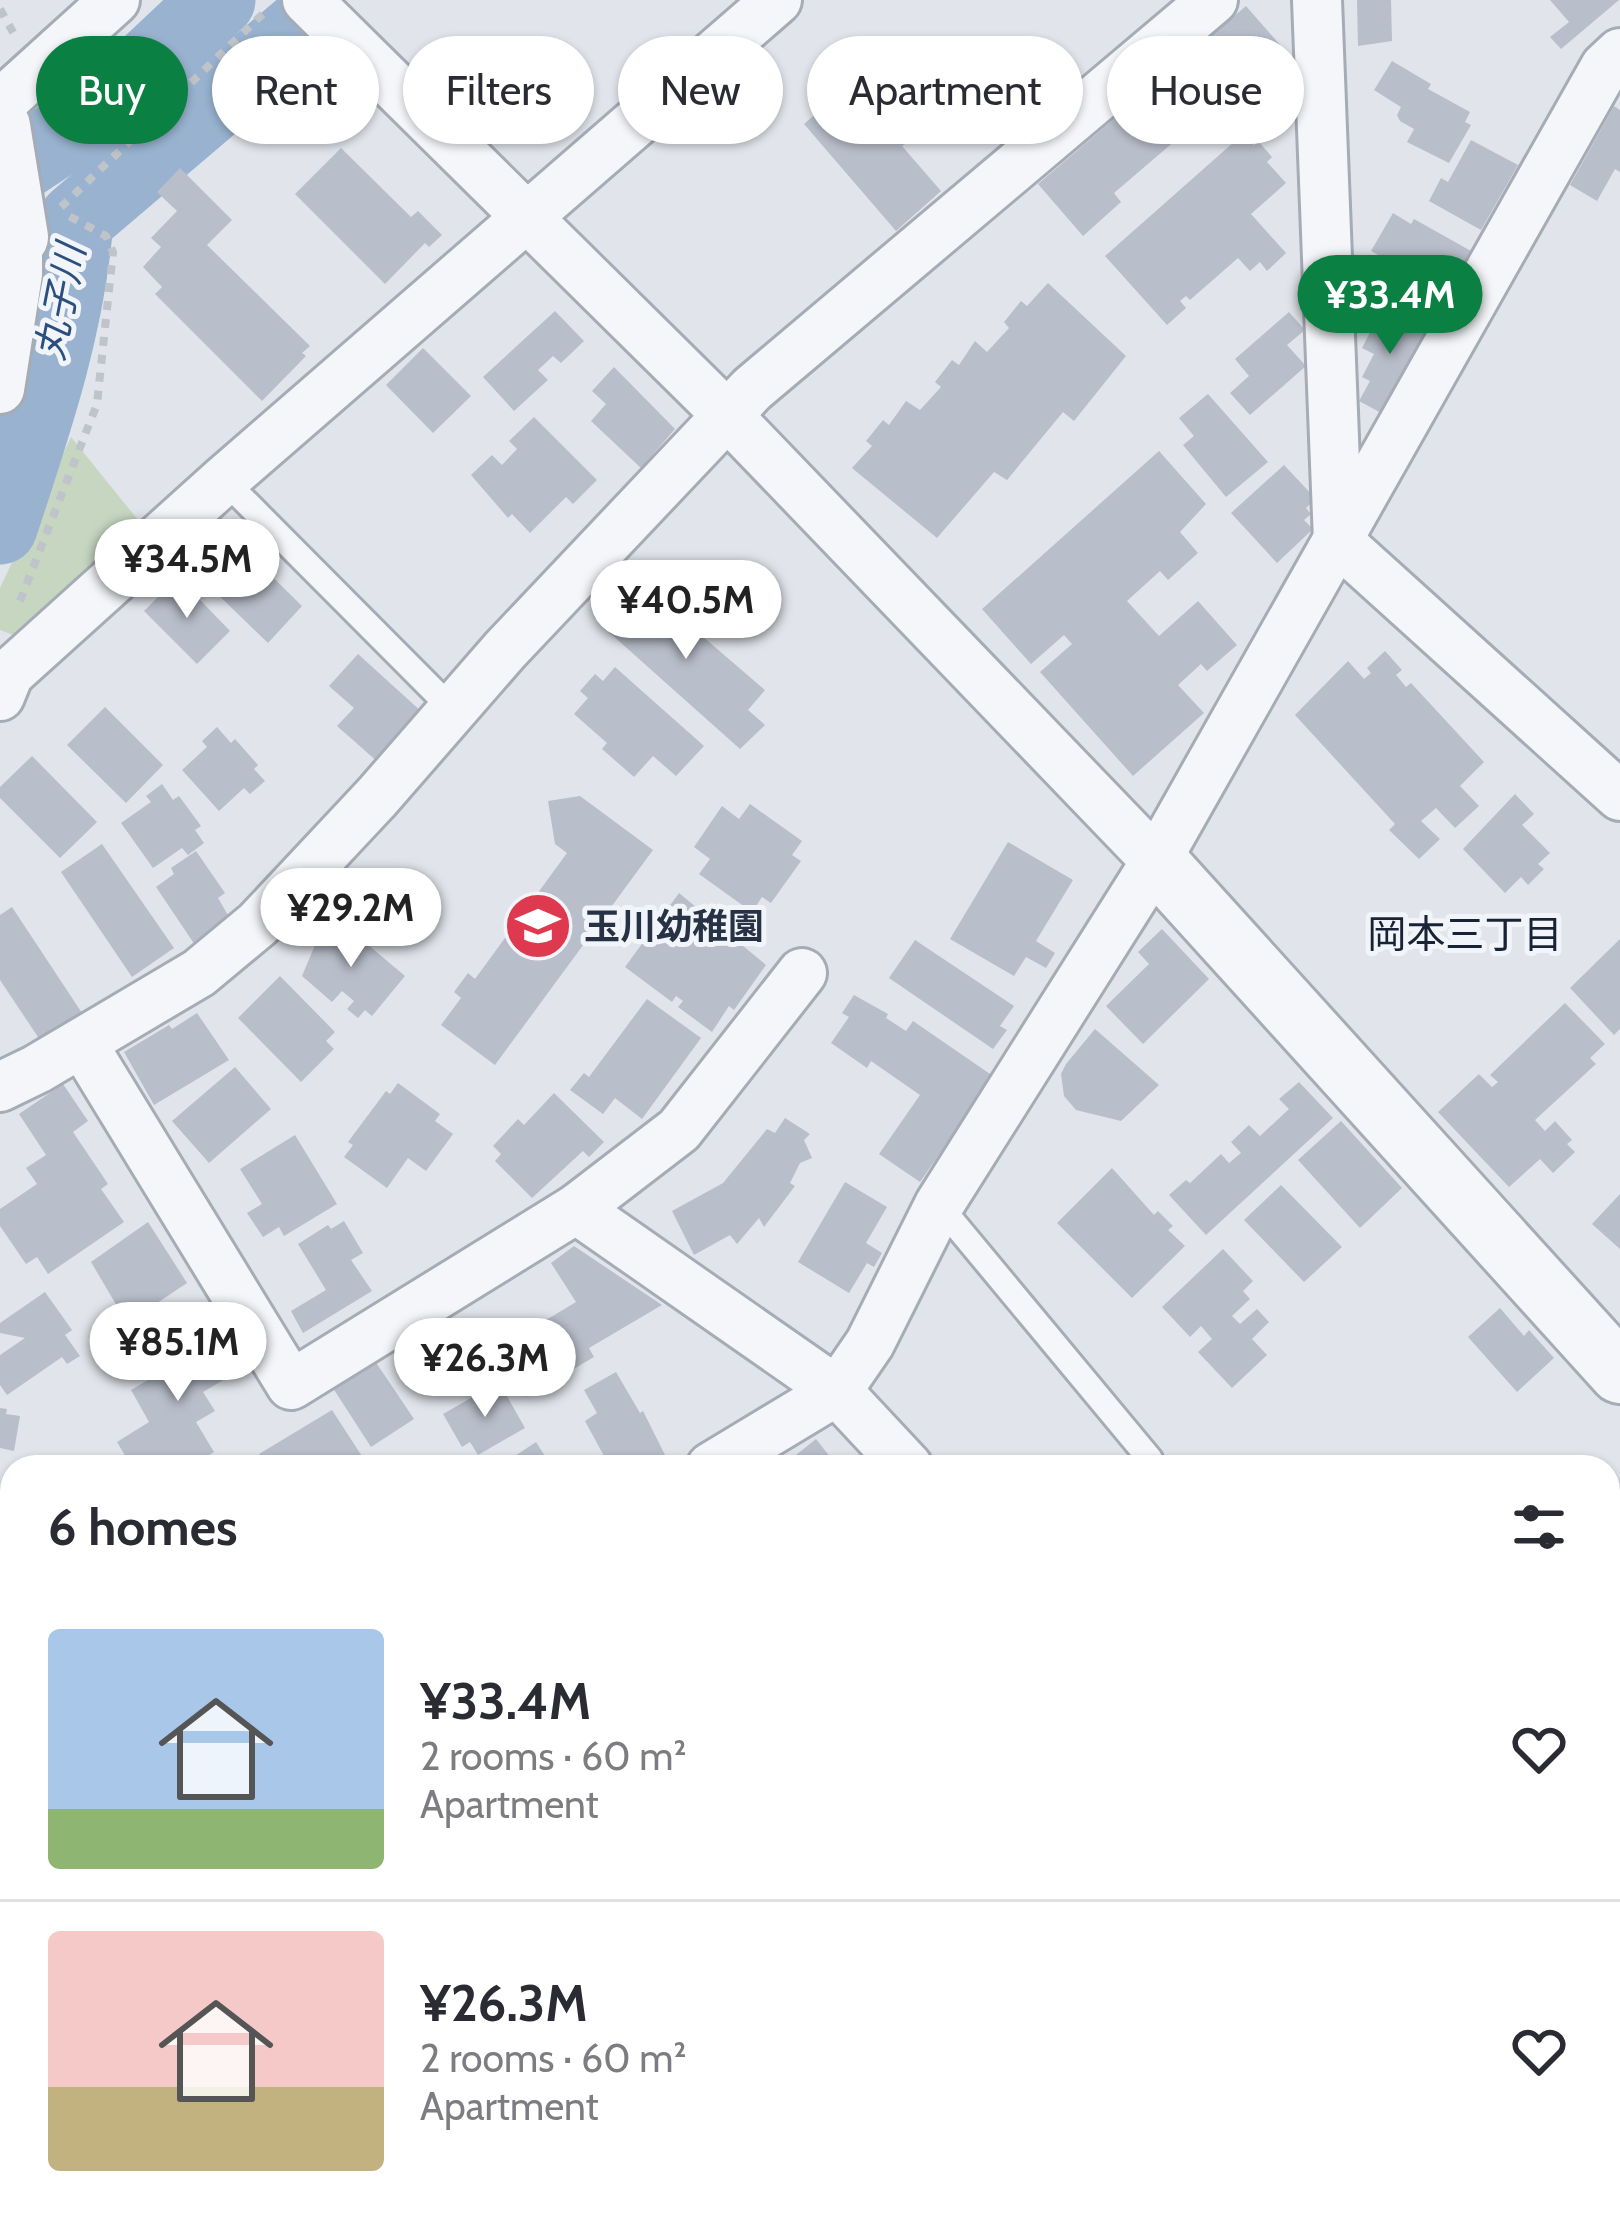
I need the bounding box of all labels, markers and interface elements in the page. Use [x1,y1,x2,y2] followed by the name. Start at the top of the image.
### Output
[36,36,188,144] chip: Buy
[212,36,379,144] chip: Rent
[403,36,594,144] chip: Filters
[618,36,783,144] chip: New
[807,36,1083,144] chip: Apartment
[1107,36,1304,144] chip: House
[25,236,95,364] water label: 丸子川
[1292,255,1488,357] pin: ¥33.4M
[1325,270,1455,318] text: ¥33.4M
[89,519,285,621] pin: ¥34.5M
[122,534,252,582] text: ¥34.5M
[588,560,784,662] pin: ¥40.5M
[618,575,754,623] text: ¥40.5M
[253,868,449,970] pin: ¥29.2M
[287,883,415,931] text: ¥29.2M
[503,891,573,961] school or university icon: 玉川幼稚園
[584,904,764,948] place label: 玉川幼稚園
[1367,910,1563,958] district label: 岡本三丁目
[80,1302,276,1404] pin: ¥85.1M
[117,1317,239,1365] text: ¥85.1M
[387,1318,583,1420] pin: ¥26.3M
[421,1333,549,1381] text: ¥26.3M
[1506,1494,1572,1560] icon: filters
[48,1496,237,1558] text: 6 homes
[420,1670,591,1732] text: ¥33.4M
[144,1677,288,1821] icon: home
[1506,1716,1572,1782] icon: heart
[420,1732,686,1780] text: 2 rooms · 60 m²
[420,1780,599,1828] text: Apartment
[420,1972,588,2034] text: ¥26.3M
[144,1979,288,2123] icon: home
[1506,2018,1572,2084] icon: heart
[420,2034,686,2082] text: 2 rooms · 60 m²
[420,2082,599,2130] text: Apartment

